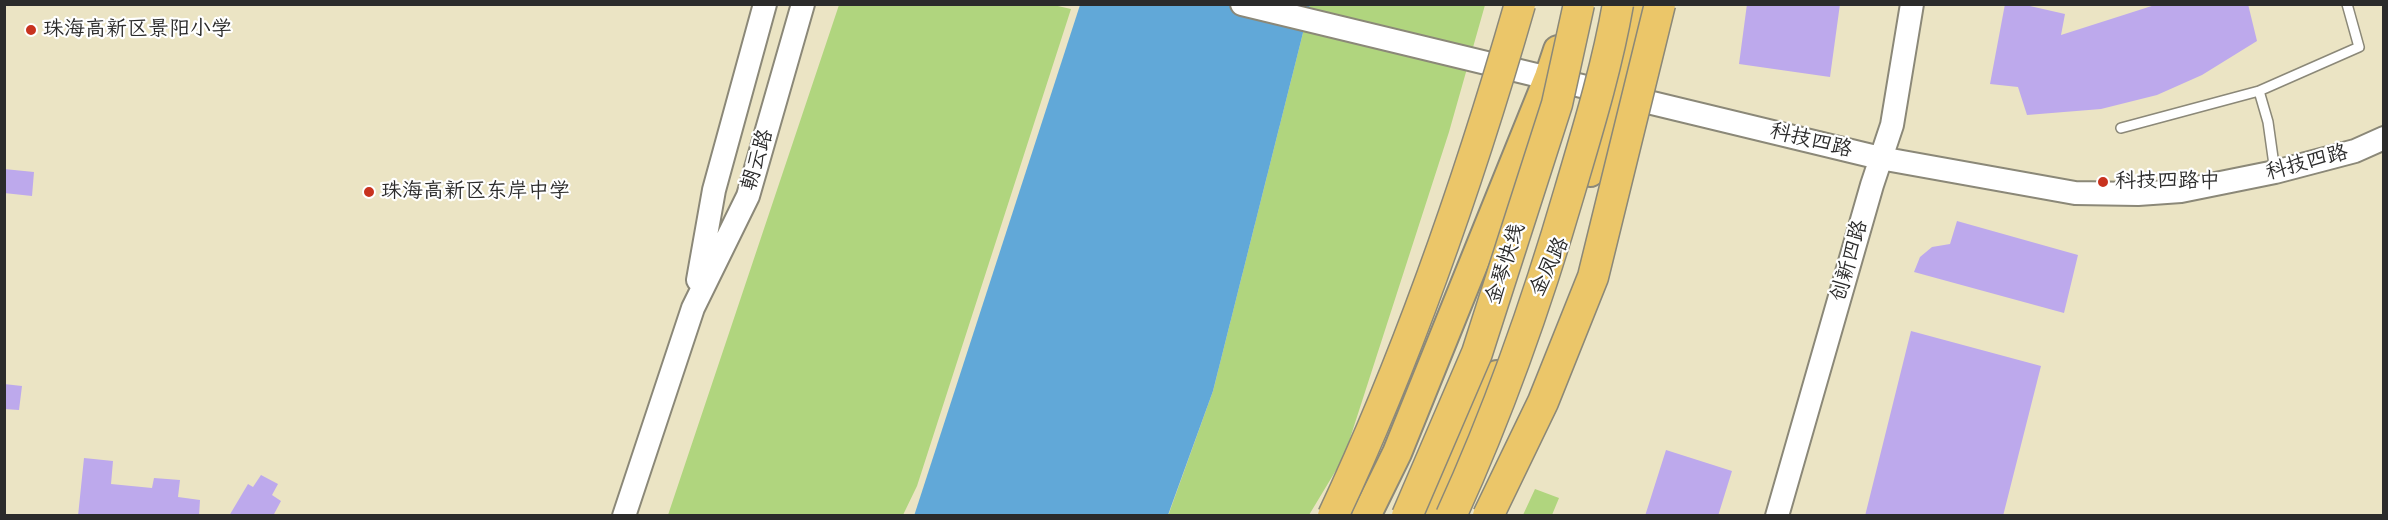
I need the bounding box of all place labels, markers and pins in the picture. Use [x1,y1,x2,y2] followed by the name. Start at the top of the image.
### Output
[43,17,232,43] place label: 珠海高新区景阳小学
[24,23,38,37] marker: 珠海高新区景阳小学
[2115,169,2220,195] place label: 科技四路中
[2096,175,2110,189] marker: 科技四路中
[381,179,570,205] place label: 珠海高新区东岸中学
[362,185,376,199] marker: 珠海高新区东岸中学

